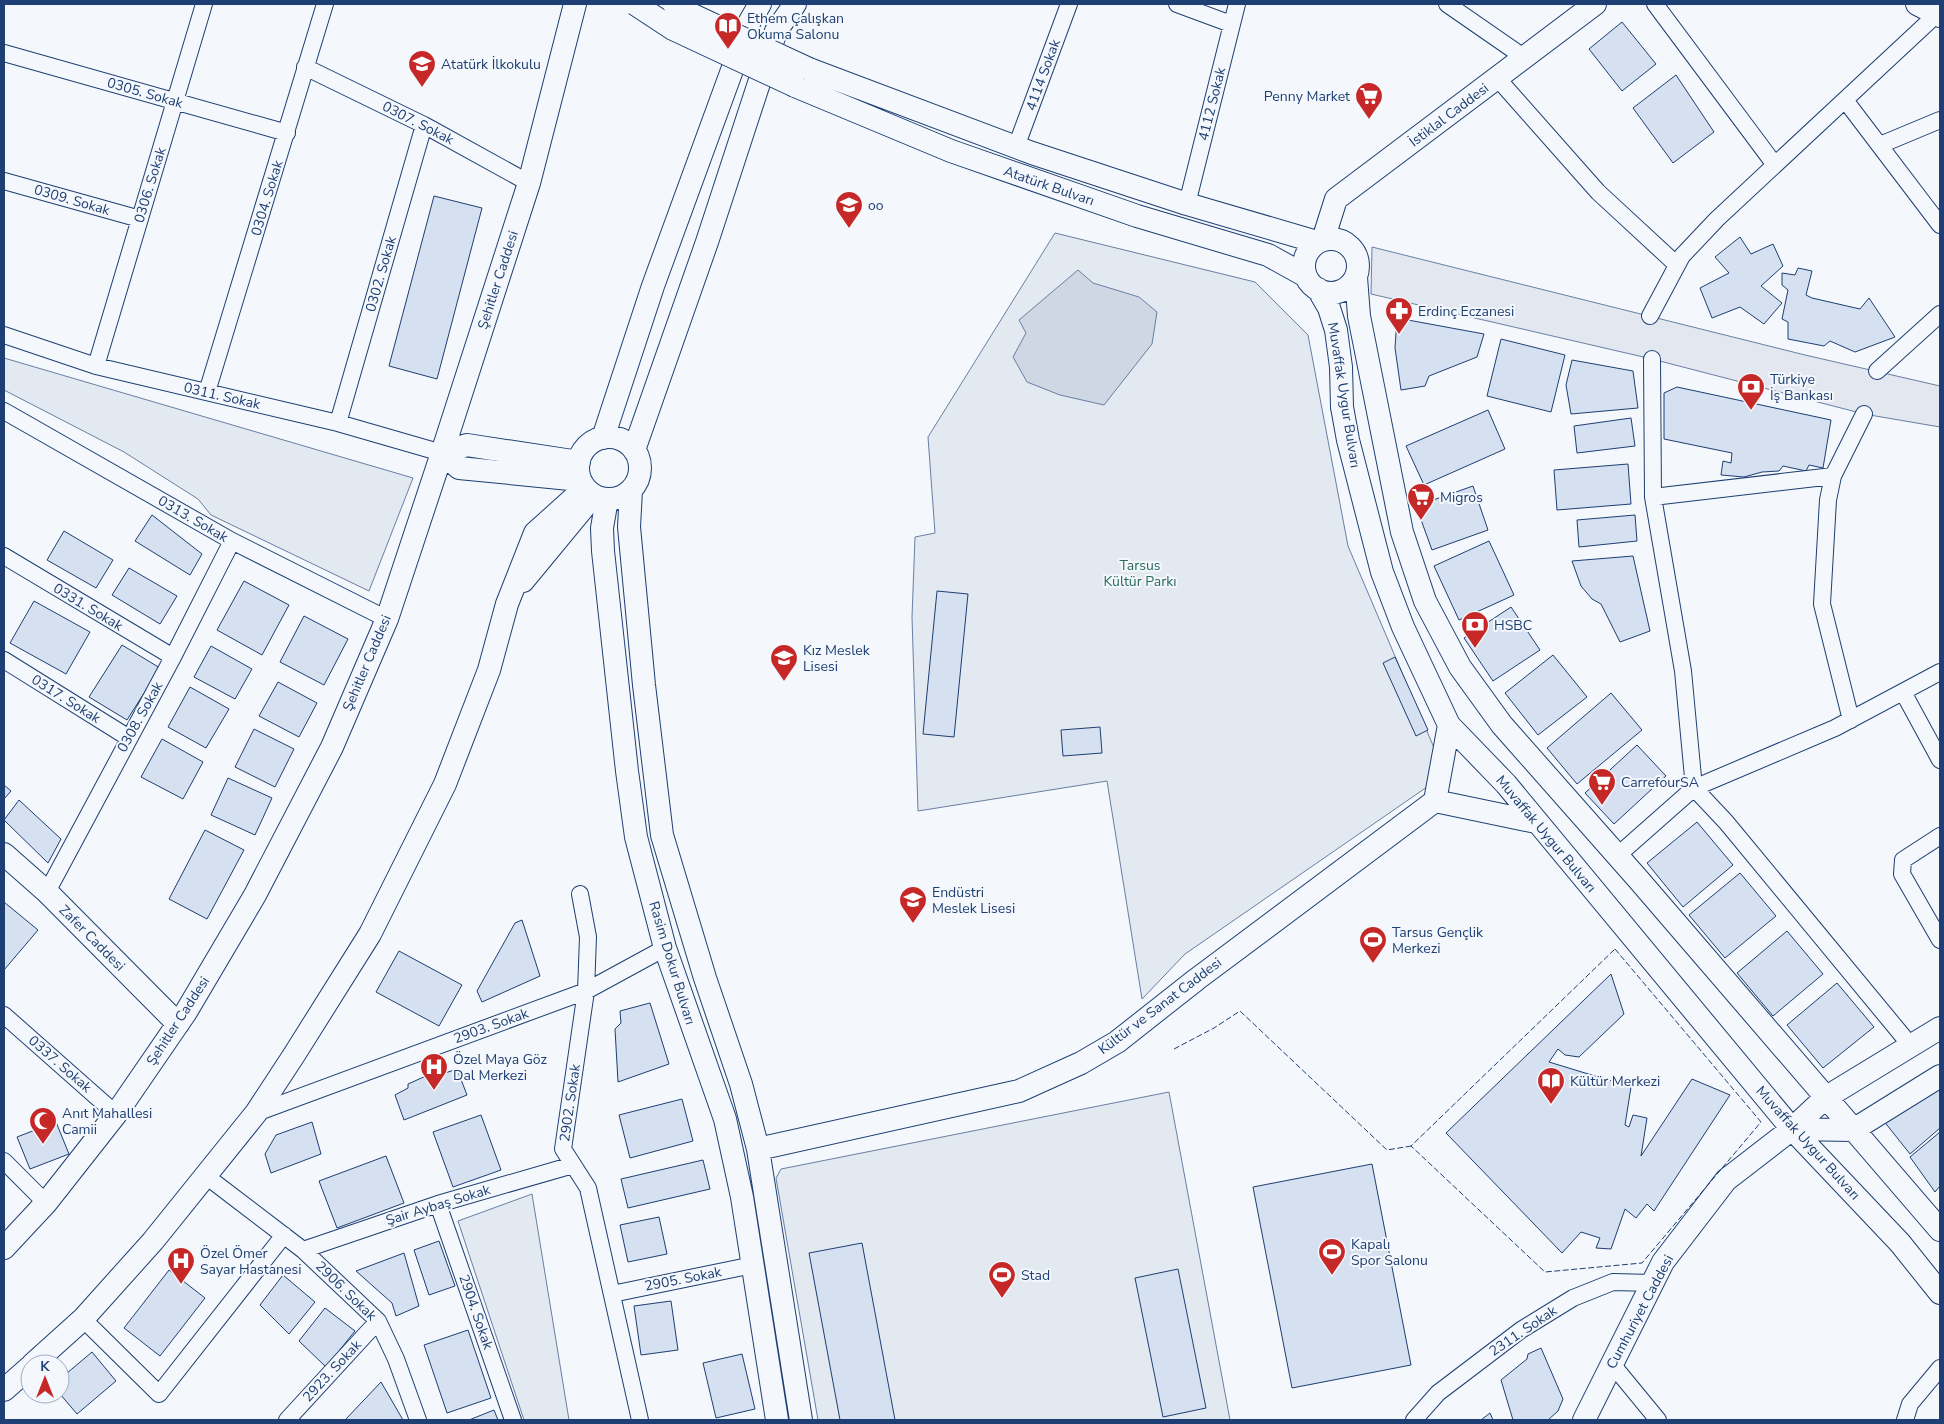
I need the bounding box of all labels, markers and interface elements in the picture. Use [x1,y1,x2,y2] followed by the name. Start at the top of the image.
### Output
[747,9,844,44] place label: Ethem Çalışkan Okuma Salonu
[713,11,743,50] library icon: Ethem Çalışkan Okuma Salonu
[1021,36,1065,113] street label: 4114 Sokak
[407,49,437,88] school or university icon: Atatürk İlkokulu
[441,55,541,74] place label: Atatürk İlkokulu
[1194,64,1231,143] street label: 4112 Sokak
[105,73,186,113] street label: 0305. Sokak
[1405,79,1493,151] street label: İstiklal Caddesi
[1354,81,1384,120] supermarket icon: Penny Market
[1264,87,1350,106] place label: Penny Market
[379,97,458,150] street label: 0307. Sokak
[129,144,171,225] street label: 0306. Sokak
[246,157,288,238] street label: 0304. Sokak
[1001,162,1097,210] street label: Atatürk Bulvarı
[32,180,113,220] street label: 0309. Sokak
[834,190,864,229] school or university icon: oo
[868,196,884,215] place label: oo
[473,228,523,332] street label: Şehitler Caddesi
[361,233,401,314] street label: 0302. Sokak
[1384,296,1414,335] pharmacy icon: Erdinç Eczanesi
[1418,302,1514,321] place label: Erdinç Eczanesi
[1323,321,1365,469] street label: Muvaffak Uygur Bulvarı
[1770,370,1833,405] place label: Türkiye İş Bankası
[1736,372,1766,411] bank icon: Türkiye İş Bankası
[182,378,263,414] street label: 0311. Sokak
[1406,482,1436,521] supermarket icon: Migros
[1440,488,1483,507] place label: Migros
[154,491,232,547] street label: 0313. Sokak
[1103,556,1177,591] park label: Tarsus Kültür Parkı
[50,579,127,636] street label: 0331. Sokak
[1460,610,1490,649] bank icon: HSBC
[338,612,396,714] street label: Şehitler Caddesi
[1494,616,1532,635] place label: HSBC
[803,641,871,676] place label: Kız Meslek Lisesi
[769,643,799,682] school or university icon: Kız Meslek Lisesi
[28,670,105,728] street label: 0317. Sokak
[113,677,168,756] street label: 0308. Sokak
[1587,767,1617,806] supermarket icon: CarrefourSA
[1491,771,1601,897] street label: Muvaffak Uygur Bulvarı
[1621,773,1699,792] place label: CarrefourSA
[932,883,1015,918] place label: Endüstri Meslek Lisesi
[898,885,928,924] school or university icon: Endüstri Meslek Lisesi
[644,899,700,1027] street label: Rasim Dokur Bulvarı
[55,901,129,975] street label: Zafer Caddesi
[1392,923,1484,958] place label: Tarsus Gençlik Merkezi
[1358,925,1388,964] sports icon: Tarsus Gençlik Merkezi
[1094,953,1226,1059] street label: Kültür ve Sanat Caddesi
[142,973,214,1069] street label: Şehitler Caddesi
[451,1003,532,1048] street label: 2903. Sokak
[24,1031,96,1097] street label: 0337. Sokak
[453,1050,548,1085] place label: Özel Maya Göz Dal Merkezi
[419,1052,449,1091] hospital icon: Özel Maya Göz Dal Merkezi
[555,1062,585,1143] street label: 2902. Sokak
[1536,1066,1566,1105] library icon: Kültür Merkezi
[1570,1072,1660,1091] place label: Kültür Merkezi
[1752,1082,1864,1204] street label: Muvaffak Uygur Bulvarı
[62,1104,152,1139] place label: Anıt Mahallesi Camii
[28,1106,58,1145] mosque icon: Anıt Mahallesi Camii
[383,1180,494,1230] street label: Şair Aybaş Sokak
[1351,1235,1428,1270] place label: Kapalı Spor Salonu
[1317,1237,1347,1276] sports icon: Kapalı Spor Salonu
[200,1244,302,1279] place label: Özel Ömer Sayar Hastanesi
[166,1246,196,1285] hospital icon: Özel Ömer Sayar Hastanesi
[1602,1252,1678,1372] street label: Cumhuriyet Caddesi
[311,1257,381,1326] street label: 2906. Sokak
[987,1260,1017,1299] sports icon: Stad
[643,1262,724,1296] street label: 2905. Sokak
[1021,1266,1050,1285] place label: Stad
[454,1272,498,1353] street label: 2904. Sokak
[1485,1301,1562,1361] street label: 2311. Sokak
[298,1335,366,1406] street label: 2923. Sokak
[20,1354,70,1404] north arrow
[40,1357,50,1376] text: K

